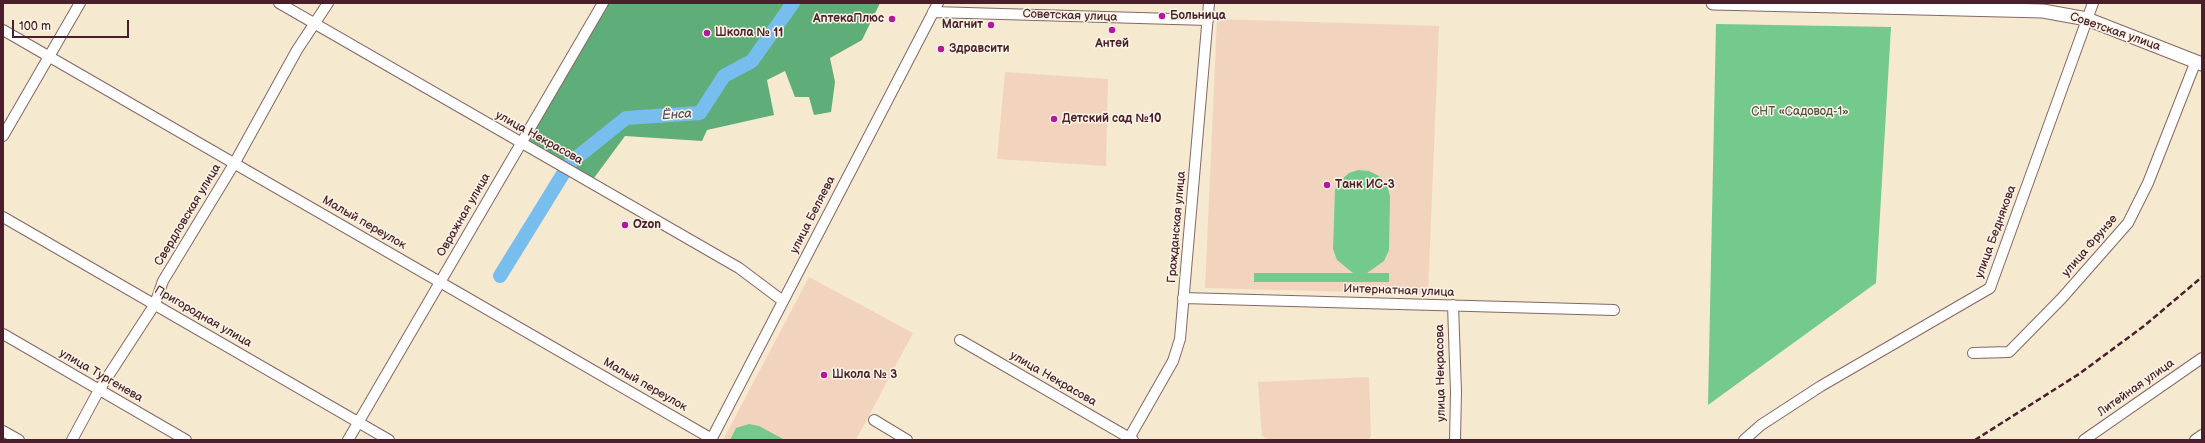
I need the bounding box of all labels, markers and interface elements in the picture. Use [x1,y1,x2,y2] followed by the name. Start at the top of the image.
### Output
[1022,7,1118,25] street label: Советская улица
[1170,9,1226,23] place label: Больница
[2068,10,2162,54] street label: Советская улица
[1157,11,1167,21] marker: Больница
[14,12,131,38] scale bar
[813,12,884,26] place label: АптекаПлюс
[887,14,897,24] marker: АптекаПлюс
[942,18,983,32] place label: Магнит
[19,19,51,34] text: 100 m
[986,20,996,30] marker: Магнит
[1107,25,1117,35] marker: Антей
[715,26,783,40] place label: Школа № 11
[702,28,712,38] marker: Школа № 11
[1095,37,1129,51] place label: Антей
[949,42,1009,56] place label: Здравсити
[936,44,946,54] marker: Здравсити
[1751,105,1849,119] park label: СНТ «Садовод-1»
[661,106,693,124] water label: Ёнса
[493,108,585,168] street label: улица Некрасова
[1062,112,1161,126] place label: Детский сад №10
[1049,114,1059,124] marker: Детский сад №10
[152,161,224,269] street label: Свердловская улица
[1165,170,1189,284] street label: Гражданская улица
[434,171,494,259] street label: Овражная улица
[787,174,839,256] street label: улица Беляева
[1335,178,1395,192] place label: Танк ИС-3
[1322,180,1332,190] marker: Танк ИС-3
[1972,183,2020,281] street label: улица Беднякова
[319,193,409,253] street label: Малый переулок
[2059,212,2121,280] street label: улица Фрунзе
[633,218,661,232] place label: Ozon
[620,220,630,230] marker: Ozon
[1343,282,1455,300] street label: Интернатная улица
[152,283,254,351] street label: Пригородная улица
[1433,324,1449,422] street label: улица Некрасова
[57,346,145,406] street label: улица Тургенева
[1007,348,1099,410] street label: улица Некрасова
[600,355,690,415] street label: Малый переулок
[2095,356,2177,420] street label: Литейная улица
[832,368,897,382] place label: Школа № 3
[819,370,829,380] marker: Школа № 3

